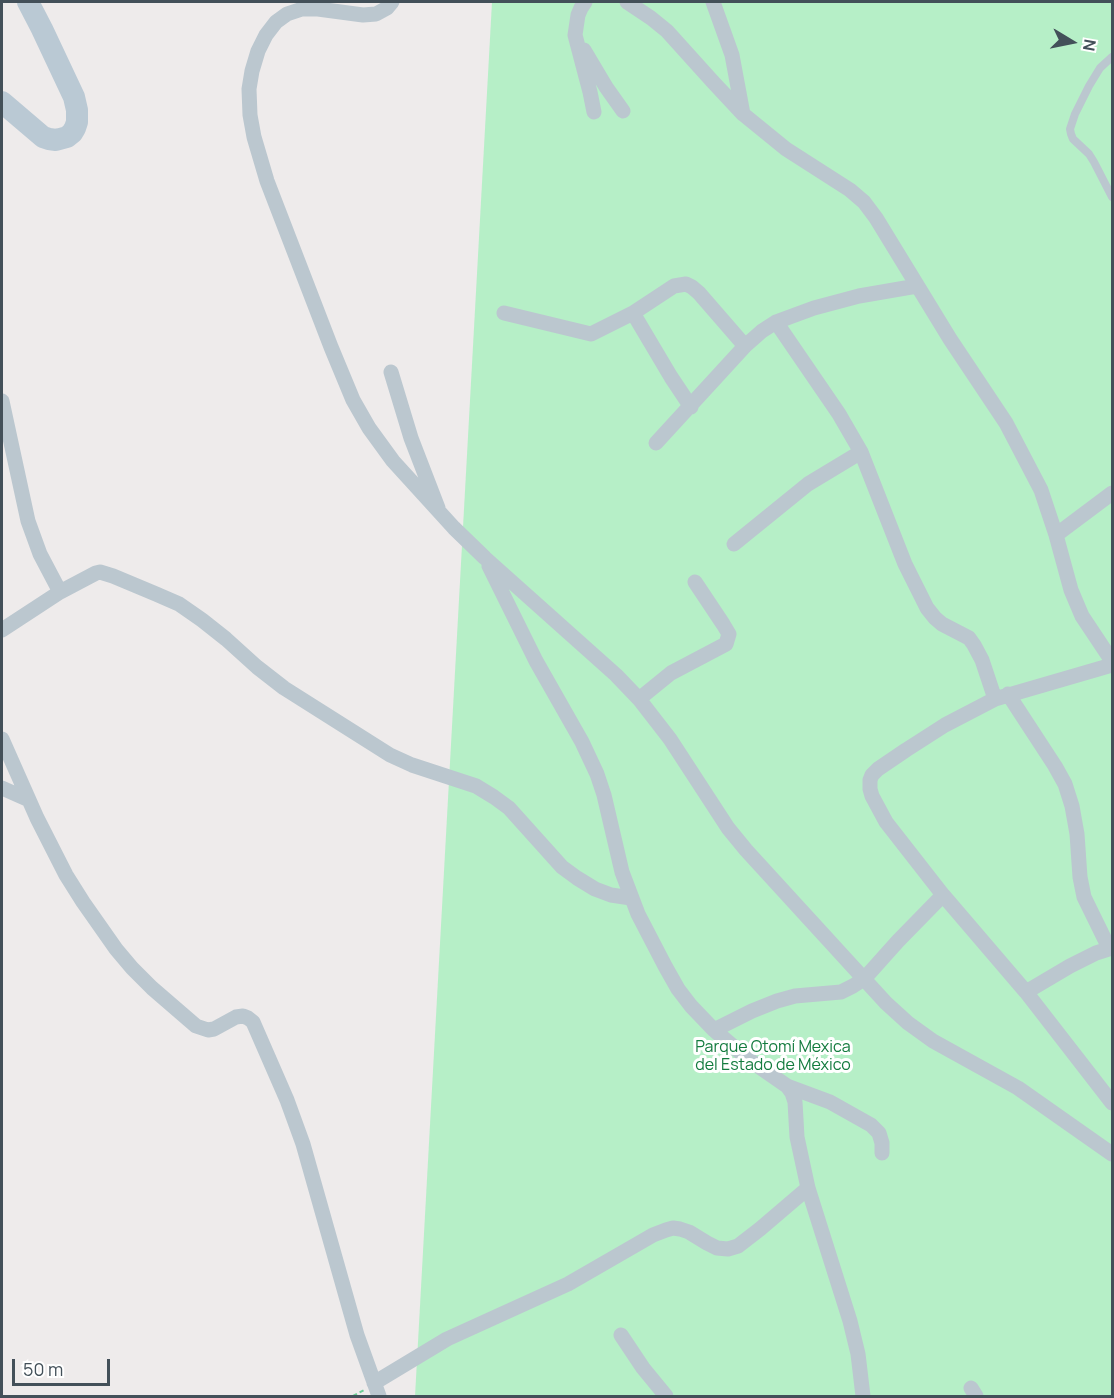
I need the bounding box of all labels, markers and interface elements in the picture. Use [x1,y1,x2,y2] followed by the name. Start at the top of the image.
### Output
[1042,12,1102,72] north arrow
[1078,38,1102,53] text: N
[695,1038,851,1076] park label: Parque Otomí Mexica del Estado de México
[15,1347,112,1385] scale bar
[23,1357,63,1381] text: 50 m

